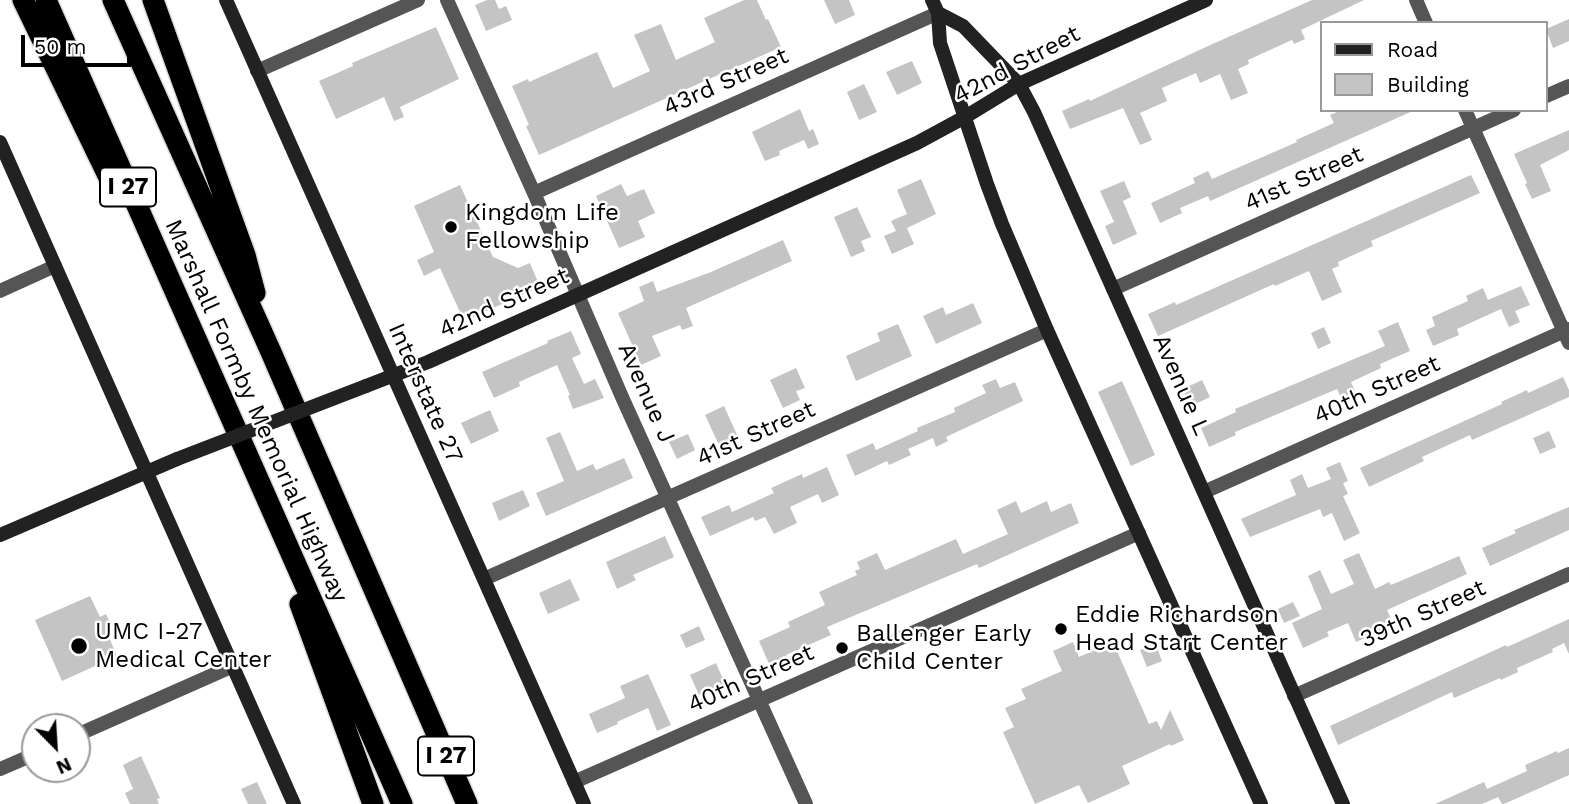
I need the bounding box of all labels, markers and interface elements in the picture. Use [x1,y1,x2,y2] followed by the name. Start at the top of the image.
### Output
[949,20,1085,110] street label: 42nd Street
[24,21,135,65] scale bar
[1320,21,1548,112] legend
[34,34,86,59] text: 50 m
[1387,37,1438,62] text: Road
[659,42,793,122] street label: 43rd Street
[1387,72,1469,97] text: Building
[1240,140,1368,218] street label: 41st Street
[100,168,156,206] road number: I 27
[465,199,619,255] place label: Kingdom Life Fellowship
[158,215,354,607] street label: Marshall Formby Memorial Highway
[443,219,459,235] marker: Kingdom Life Fellowship
[435,262,573,344] street label: 42nd Street
[381,319,469,467] street label: Interstate 27
[1146,330,1216,440] street label: Avenue L
[611,338,681,448] street label: Avenue J
[1310,349,1444,431] street label: 40th Street
[692,395,820,473] street label: 41st Street
[1356,574,1490,654] street label: 39th Street
[1075,601,1288,657] place label: Eddie Richardson Head Start Center
[95,618,272,674] place label: UMC I-27 Medical Center
[856,620,1031,676] place label: Ballenger Early Child Center
[1053,621,1069,637] marker: Eddie Richardson Head Start Center
[69,636,89,656] marker: UMC I-27 Medical Center
[684,638,818,720] street label: 40th Street
[834,640,850,656] marker: Ballenger Early Child Center
[21,713,91,783] north arrow
[418,736,474,776] road number: I 27
[53,752,75,779] text: N

